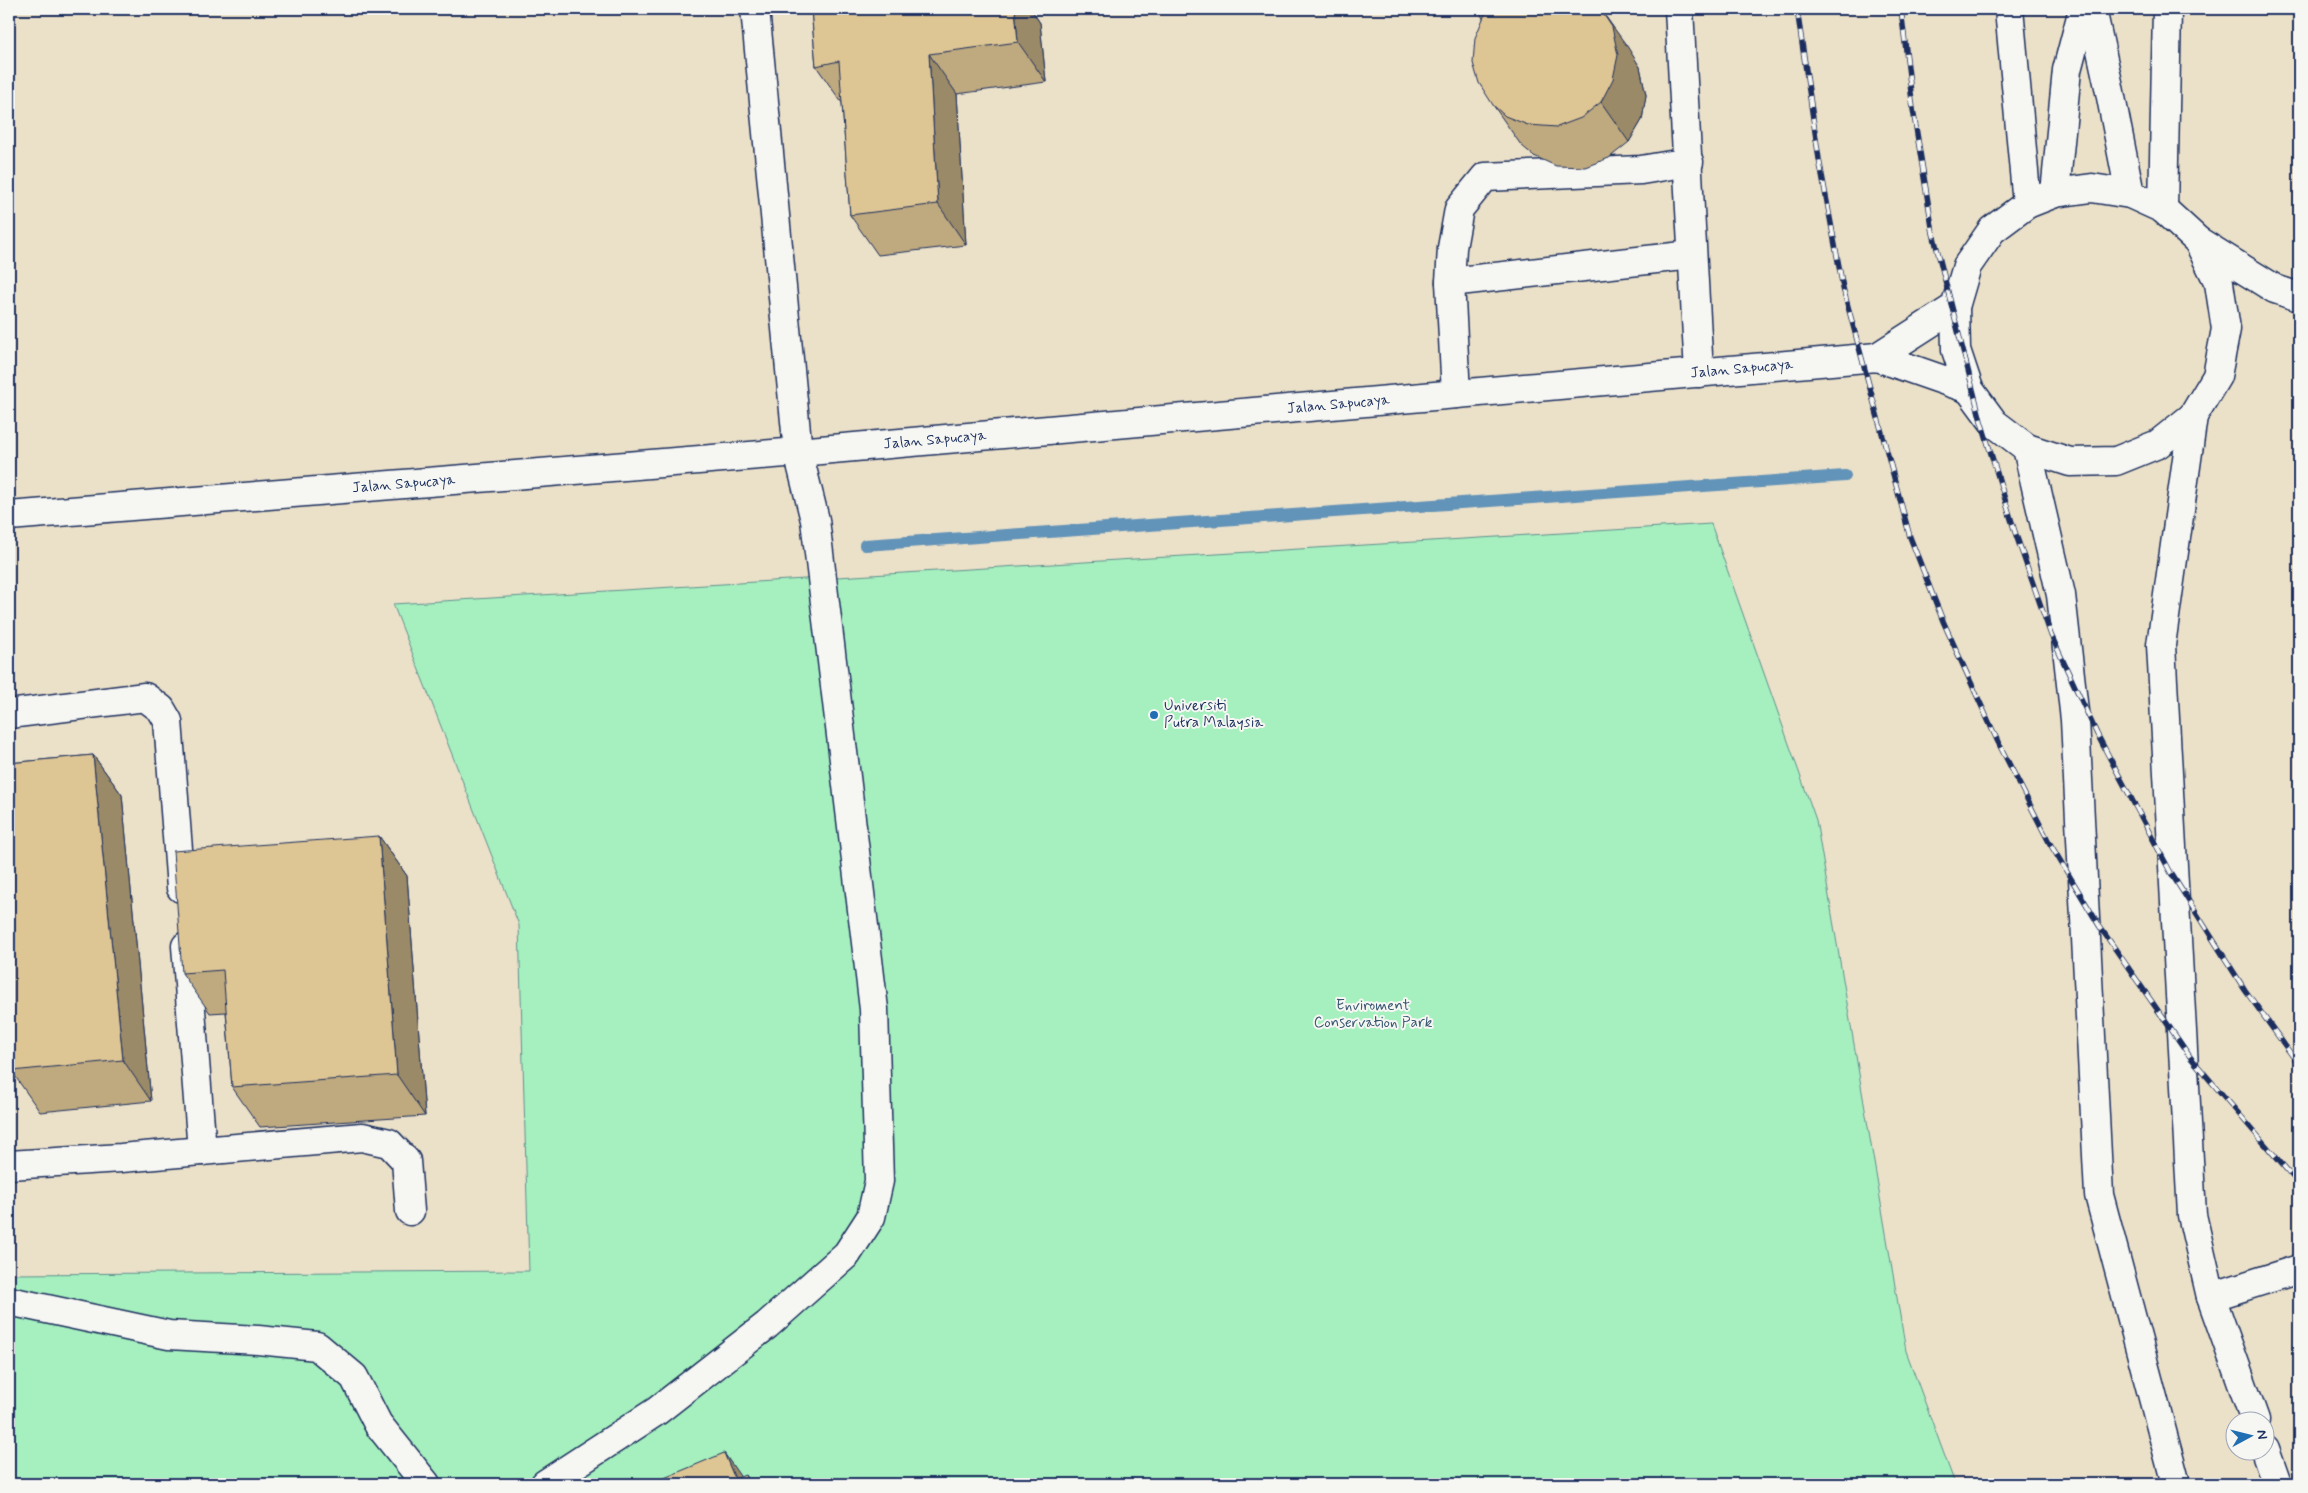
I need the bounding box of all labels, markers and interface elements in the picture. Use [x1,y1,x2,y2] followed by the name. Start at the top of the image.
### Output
[1689,354,1795,383] street label: Jalan Sapucaya
[1286,390,1392,419] street label: Jalan Sapucaya
[883,425,988,454] street label: Jalan Sapucaya
[351,470,457,498] street label: Jalan Sapucaya
[1164,696,1264,733] place label: Universiti Putra Malaysia
[1148,709,1160,721] marker: Universiti Putra Malaysia
[1314,996,1433,1033] park label: Enviroment Conservation Park
[2226,1410,2276,1460] north arrow
[2252,1429,2271,1440] text: N

